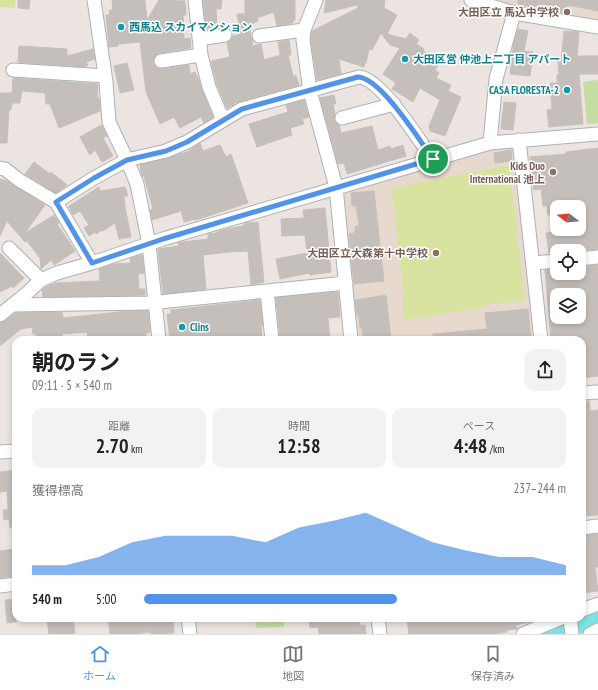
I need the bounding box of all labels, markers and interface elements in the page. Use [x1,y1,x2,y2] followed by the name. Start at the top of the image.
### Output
[458,5,559,19] place label: 大田区立 馬込中学校
[562,7,572,17] marker: 大田区立 馬込中学校
[129,20,252,34] place label: 西馬込 スカイマンション
[116,22,126,32] marker: 西馬込 スカイマンション
[413,52,571,66] place label: 大田区営 仲池上二丁目 アパート
[400,54,410,64] marker: 大田区営 仲池上二丁目 アパート
[489,83,559,97] place label: CASA FLORESTA-2
[562,85,572,95] marker: CASA FLORESTA-2
[416,142,450,176] pin
[422,148,444,170] icon: arrive
[470,159,545,186] place label: Kids Duo International 池上
[548,167,558,177] marker: Kids Duo International 池上
[550,200,586,236] north arrow
[550,200,586,324] map controls
[550,244,586,280] button: locate
[307,246,428,260] place label: 大田区立大森第十中学校
[431,248,441,258] marker: 大田区立大森第十中学校
[550,288,586,324] button: layers
[190,320,209,334] place label: Clins
[177,322,187,332] marker: Clins
[32,348,120,376] text: 朝のラン
[524,349,566,391] button: share
[32,377,112,394] text: 09:11 · 5 × 540 m
[108,419,130,433] text: 距離
[288,419,310,433] text: 時間
[463,419,495,433] text: ペース
[96,433,129,459] text: 2.70
[277,433,321,459] text: 12:58
[454,433,487,459] text: 4:48
[129,442,142,456] text: km
[487,442,504,456] text: /km
[513,480,566,497] text: 237–244 m
[32,482,84,499] text: 獲得標高
[32,591,62,608] text: 540 m
[96,591,116,608] text: 5:00
[83,643,116,683] tab: ホーム
[282,643,304,683] tab: 地図
[471,643,515,683] tab: 保存済み

